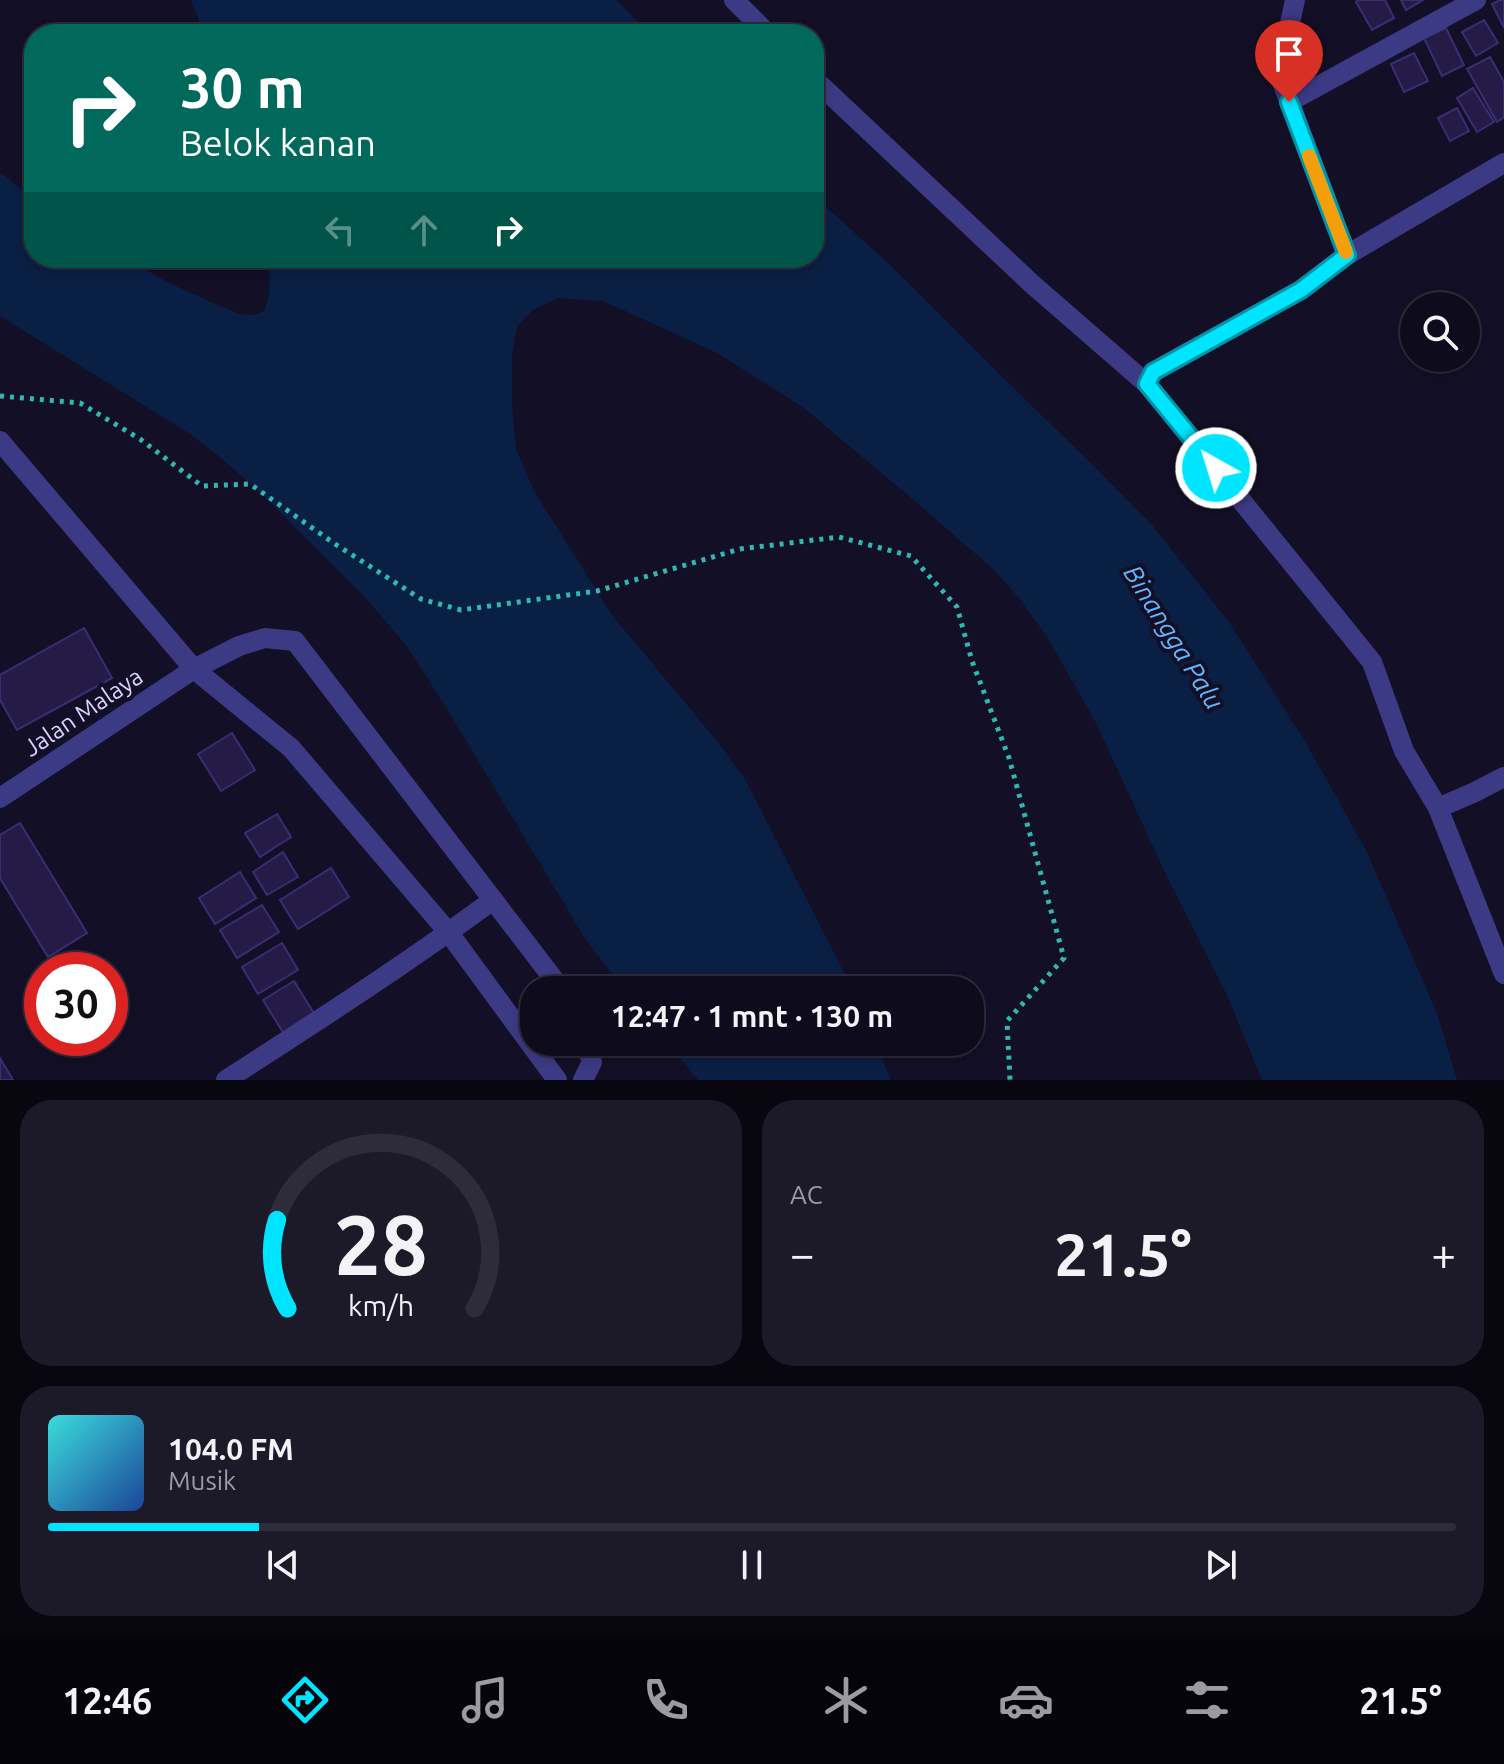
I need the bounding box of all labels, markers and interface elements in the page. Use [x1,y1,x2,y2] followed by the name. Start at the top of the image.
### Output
[1255,20,1323,102] pin
[1267,32,1311,76] icon: arrive
[48,56,152,160] icon: right
[180,56,305,119] text: 30 m
[180,122,376,163] text: Belok kanan
[318,208,362,252] icon: left
[402,208,446,252] icon: ahead
[486,208,530,252] icon: right
[1400,292,1480,372] map controls
[1400,292,1480,372] button: search
[1174,426,1258,510] position arrow
[1118,560,1230,714] water label: Binangga Palu
[18,662,148,762] street label: Jalan Malaya
[24,952,128,1056] speed limit sign: 30
[611,999,893,1033] text: 12:47 · 1 mnt · 130 m
[790,1180,823,1209] text: AC
[334,1197,428,1291] text: 28
[1054,1220,1192,1287] text: 21.5°
[790,1229,815,1278] text: −
[1431,1229,1456,1278] text: +
[348,1289,414,1321] text: km/h
[168,1432,294,1466] text: 104.0 FM
[168,1466,236,1495] text: Musik
[261,1543,305,1587] icon: previous
[730,1543,774,1587] icon: pause
[1199,1543,1243,1587] icon: next
[277,1672,333,1728] icon: directions
[457,1672,513,1728] icon: music
[638,1672,694,1728] icon: phone
[818,1672,874,1728] icon: climate
[998,1672,1054,1728] icon: car
[1179,1672,1235,1728] icon: filters
[62,1680,152,1721] text: 12:46
[1359,1680,1442,1721] text: 21.5°

